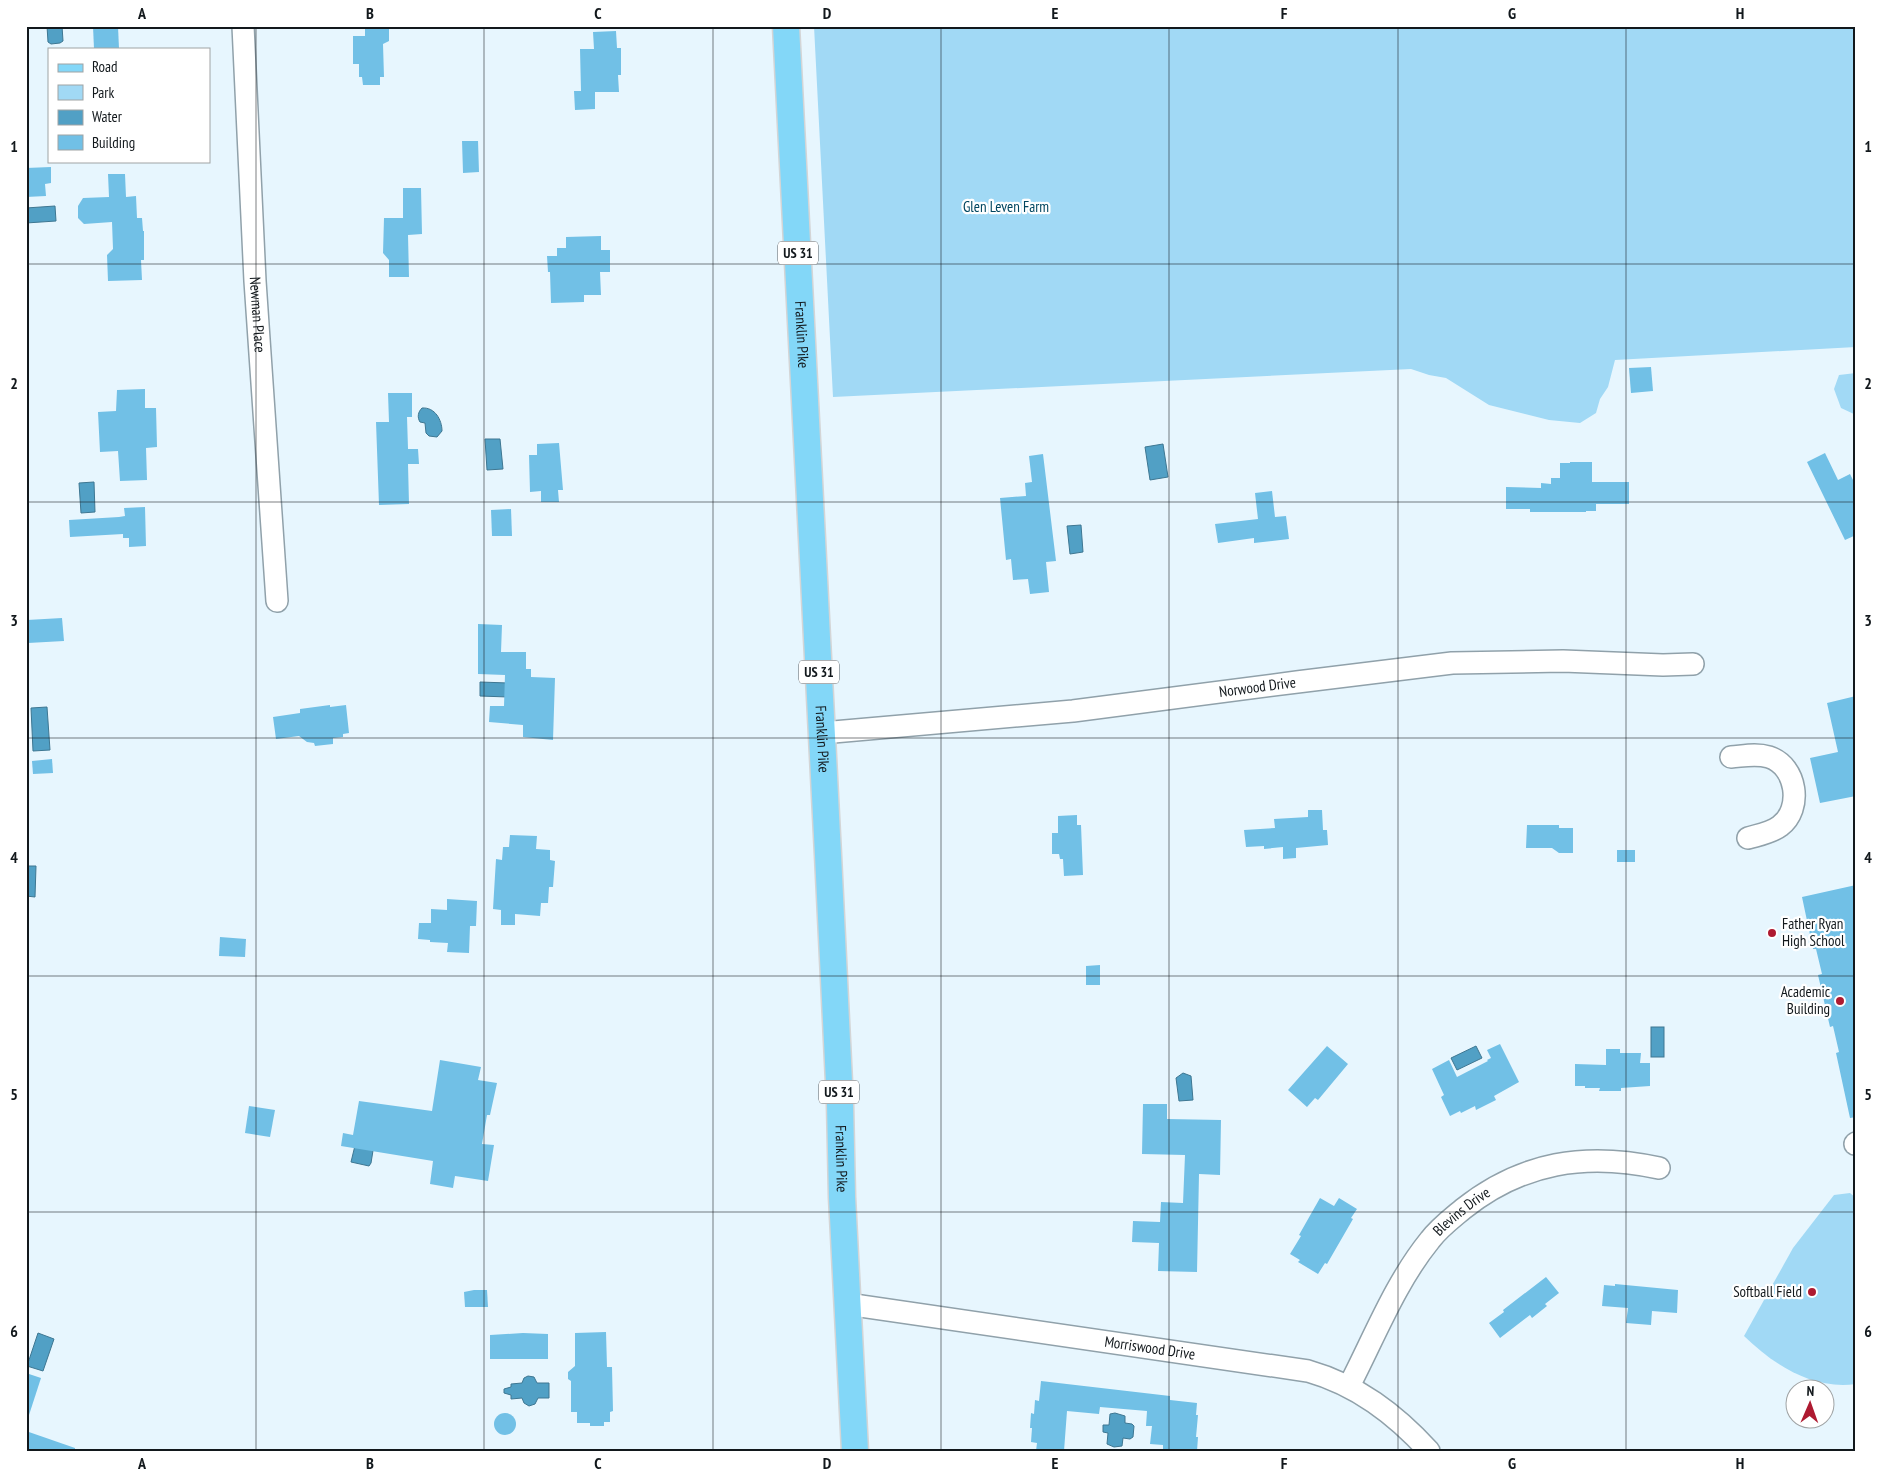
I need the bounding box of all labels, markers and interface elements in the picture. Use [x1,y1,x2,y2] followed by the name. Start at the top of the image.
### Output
[137,3,147,23] text: A
[366,3,374,23] text: B
[594,3,602,23] text: C
[823,3,832,23] text: D
[1052,3,1059,23] text: E
[1281,3,1288,23] text: F
[1508,3,1516,23] text: G
[1736,3,1744,23] text: H
[48,48,210,162] legend
[92,57,118,76] text: Road
[92,83,114,102] text: Park
[92,107,123,126] text: Water
[92,133,135,152] text: Building
[10,136,18,156] text: 1
[1864,136,1872,156] text: 1
[963,197,1049,216] park label: Glen Leven Farm
[778,242,818,264] road number: US 31
[246,276,270,353] street label: Newman Place
[791,301,813,369] street label: Franklin Pike
[10,373,18,393] text: 2
[1864,373,1872,393] text: 2
[10,610,18,630] text: 3
[1864,610,1872,630] text: 3
[799,660,839,684] road number: US 31
[1218,672,1297,701] street label: Norwood Drive
[811,705,834,773] street label: Franklin Pike
[10,847,18,867] text: 4
[1864,847,1872,867] text: 4
[1782,914,1845,950] place label: Father Ryan High School
[1766,927,1778,939] marker: Father Ryan High School
[1781,982,1831,1018] place label: Academic Building
[1834,995,1846,1007] marker: Academic Building
[819,1080,859,1104] road number: US 31
[10,1084,18,1104] text: 5
[1864,1084,1872,1104] text: 5
[831,1125,852,1192] street label: Franklin Pike
[1428,1183,1493,1240] street label: Blevins Drive
[1733,1282,1802,1301] place label: Softball Field
[1806,1286,1818,1298] marker: Softball Field
[10,1321,18,1341] text: 6
[1864,1321,1872,1341] text: 6
[1103,1332,1196,1363] street label: Morriswood Drive
[1784,1380,1834,1430] north arrow
[1806,1382,1815,1400] text: N
[137,1453,147,1473] text: A
[366,1453,374,1473] text: B
[594,1453,602,1473] text: C
[823,1453,832,1473] text: D
[1052,1453,1059,1473] text: E
[1281,1453,1288,1473] text: F
[1508,1453,1516,1473] text: G
[1736,1453,1744,1473] text: H

